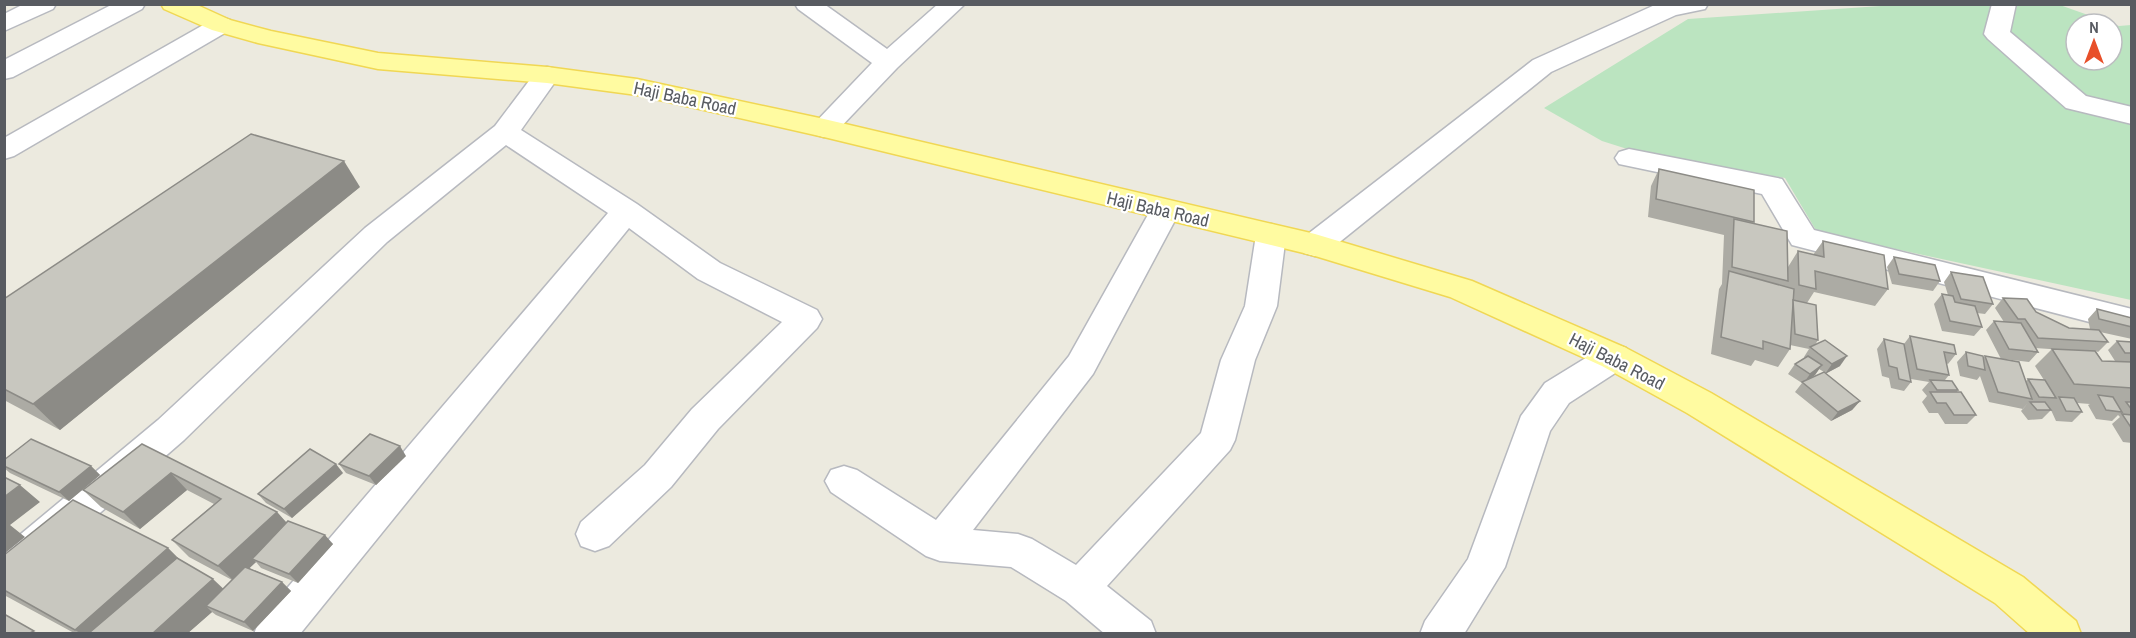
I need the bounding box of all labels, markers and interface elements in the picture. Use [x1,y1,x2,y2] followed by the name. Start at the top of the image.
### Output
[2064,12,2124,72] north arrow
[2089,16,2099,38] text: N
[631,75,739,121] street label: Haji Baba Road
[1104,185,1212,233] street label: Haji Baba Road
[1565,326,1669,396] street label: Haji Baba Road

